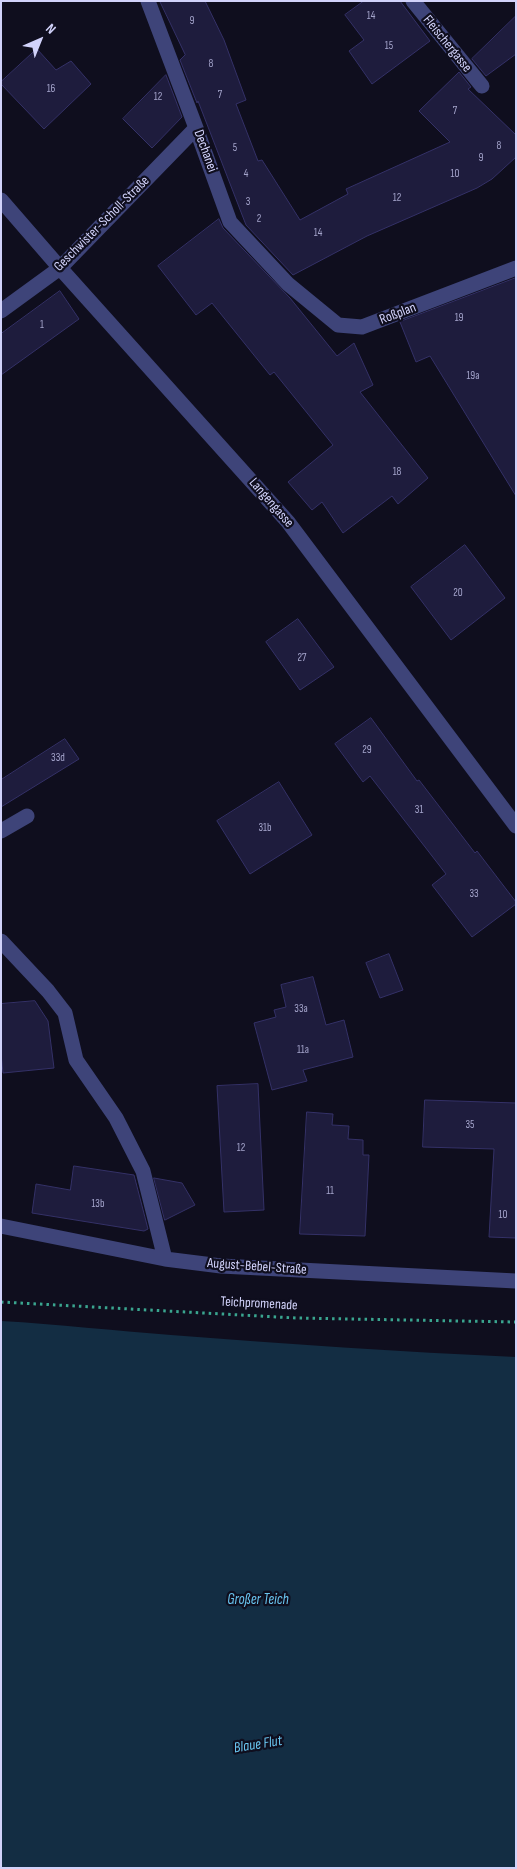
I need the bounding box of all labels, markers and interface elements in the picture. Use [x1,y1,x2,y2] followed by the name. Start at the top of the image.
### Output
[367,9,375,23] house number: 14
[419,12,475,76] street label: Fleischergasse
[190,14,194,28] house number: 9
[15,15,65,65] north arrow
[42,20,59,38] text: N
[385,39,393,53] house number: 15
[209,57,213,71] house number: 8
[47,82,55,96] house number: 16
[218,88,222,102] house number: 7
[154,90,162,104] house number: 12
[453,104,457,118] house number: 7
[190,128,220,174] street label: Dechanei
[497,139,501,153] house number: 8
[233,141,237,155] house number: 5
[479,151,483,165] house number: 9
[244,167,248,181] house number: 4
[451,167,459,181] house number: 10
[51,173,153,275] street label: Geschwister-Scholl-Straße
[393,191,401,205] house number: 12
[246,195,250,209] house number: 3
[257,212,261,226] house number: 2
[314,226,322,240] house number: 14
[377,299,419,329] street label: Roßplan
[455,311,463,325] house number: 19
[40,318,44,332] house number: 1
[467,369,479,383] house number: 19a
[393,465,401,479] house number: 18
[245,475,297,531] street label: Langengasse
[453,586,463,600] house number: 20
[298,651,306,665] house number: 27
[362,743,372,757] house number: 29
[51,751,65,765] house number: 33d
[415,803,423,817] house number: 31
[258,821,272,835] house number: 31b
[469,887,479,901] house number: 33
[294,1002,308,1016] house number: 33a
[297,1043,309,1057] house number: 11a
[465,1118,475,1132] house number: 35
[237,1141,245,1155] house number: 12
[326,1184,334,1198] house number: 11
[91,1197,105,1211] house number: 13b
[499,1208,507,1222] house number: 10
[207,1255,307,1279] street label: August-Bebel-Straße
[220,1294,298,1314] street label: Teichpromenade
[227,1591,289,1609] water label: Großer Teich
[233,1732,283,1758] water label: Blaue Flut

